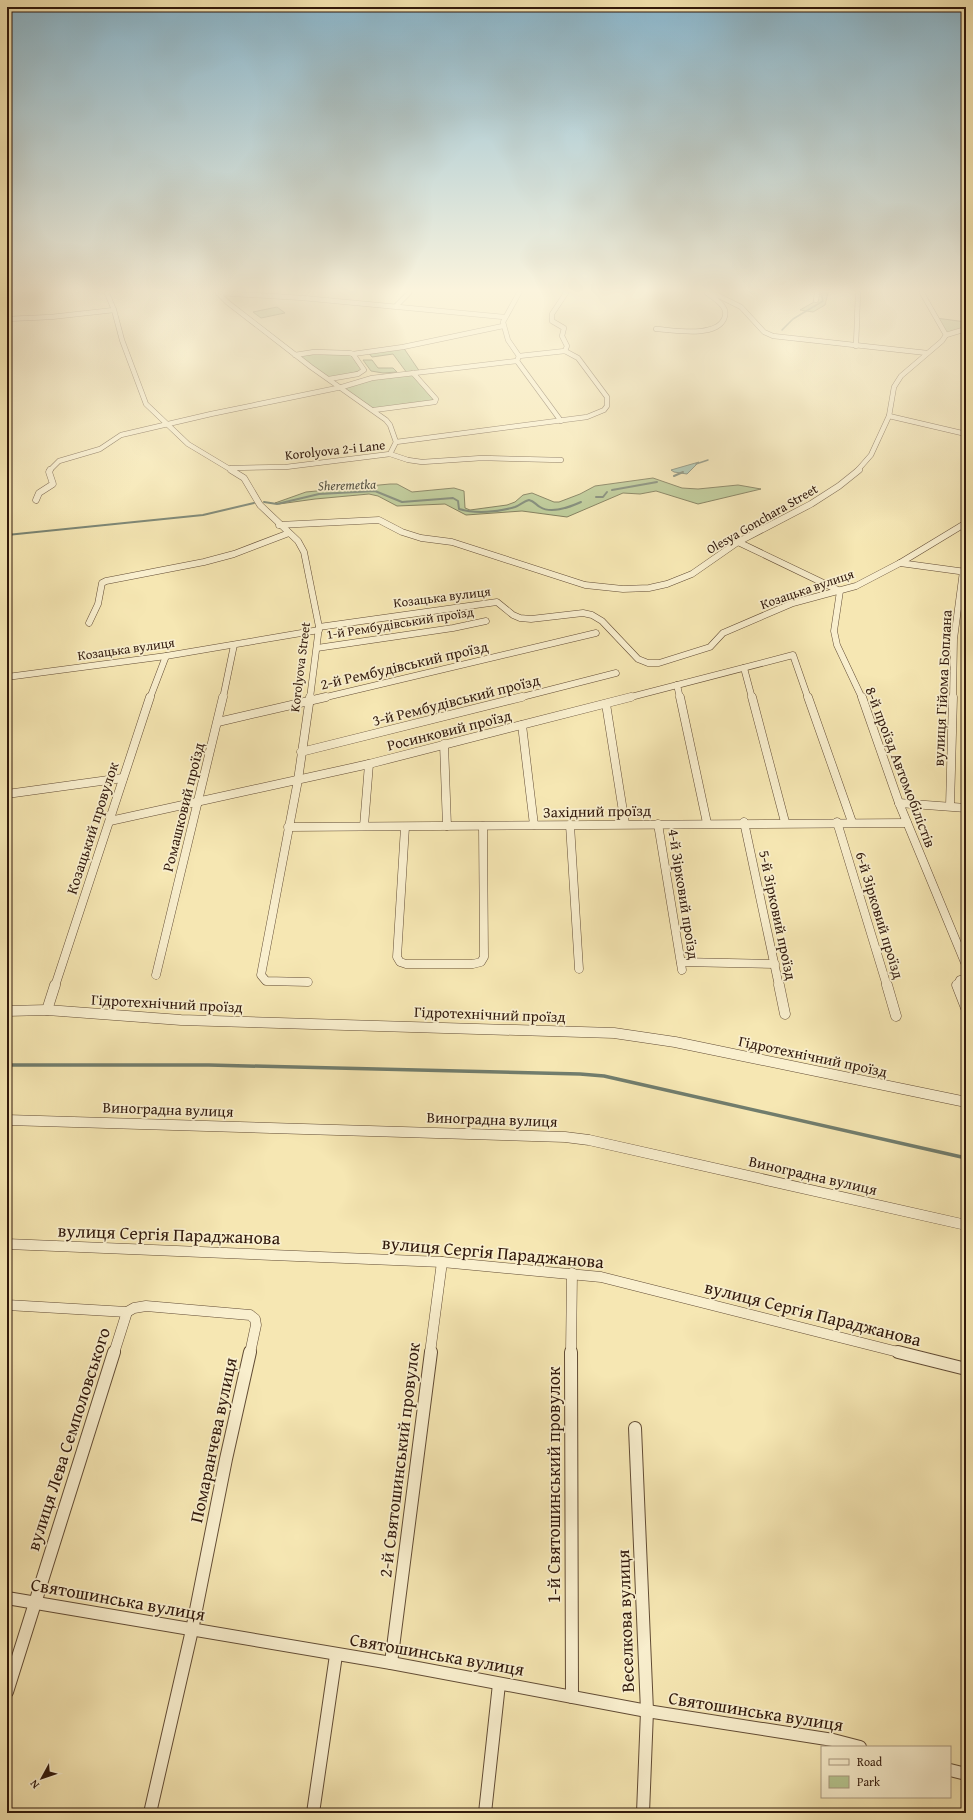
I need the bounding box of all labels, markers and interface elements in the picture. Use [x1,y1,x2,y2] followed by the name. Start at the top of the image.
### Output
[284,435,386,465] street label: Korolyova 2-i Lane
[318,474,376,496] water label: Sheremetka
[703,479,822,559] street label: Olesya Gonchara Street
[758,564,857,614] street label: Козацька вулиця
[392,582,492,612] street label: Козацька вулиця
[325,602,475,644] street label: 1-й Рембудівський проїзд
[927,608,957,767] street label: вулиця Гійома Боплана
[285,621,315,713] street label: Korolyova Street
[76,633,176,665] street label: Козацька вулиця
[318,635,490,695] street label: 2-й Рембудівський проїзд
[370,669,542,731] street label: 3-й Рембудівський проїзд
[861,684,941,850] street label: 8-й проїзд Автомобілістів
[385,704,513,756] street label: Росинковий проїзд
[157,740,209,874] street label: Ромашковий проїзд
[61,759,123,897] street label: Козацький провулок
[543,800,651,822] street label: Західний проїзд
[663,827,705,961] street label: 4-й Зірковий проїзд
[754,848,802,982] street label: 5-й Зірковий проїзд
[851,849,909,981] street label: 6-й Зірковий проїзд
[91,989,243,1017] street label: Гідротехнічний проїзд
[414,1001,566,1027] street label: Гідротехнічний проїзд
[737,1030,889,1082] street label: Гідротехнічний проїзд
[102,1096,234,1122] street label: Виноградна вулиця
[426,1106,558,1132] street label: Виноградна вулиця
[747,1150,880,1200] street label: Виноградна вулиця
[57,1217,281,1251] street label: вулиця Сергія Параджанова
[381,1229,605,1275] street label: вулиця Сергія Параджанова
[702,1273,925,1353] street label: вулиця Сергія Параджанова
[19,1324,117,1554] street label: вулиця Лева Семполовського
[371,1340,427,1579] street label: 2-й Святошинський провулок
[182,1355,244,1525] street label: Помаранчева вулиця
[540,1366,567,1603] street label: 1-й Святошинський провулок
[609,1549,641,1693] street label: Веселкова вулиця
[29,1570,207,1628] street label: Святошинська вулиця
[348,1625,526,1683] street label: Святошинська вулиця
[667,1684,845,1738] street label: Святошинська вулиця
[821,1746,951,1798] legend
[857,1753,883,1770] text: Road
[22,1758,62,1798] north arrow
[857,1773,881,1790] text: Park
[25,1776,43,1792] text: N

